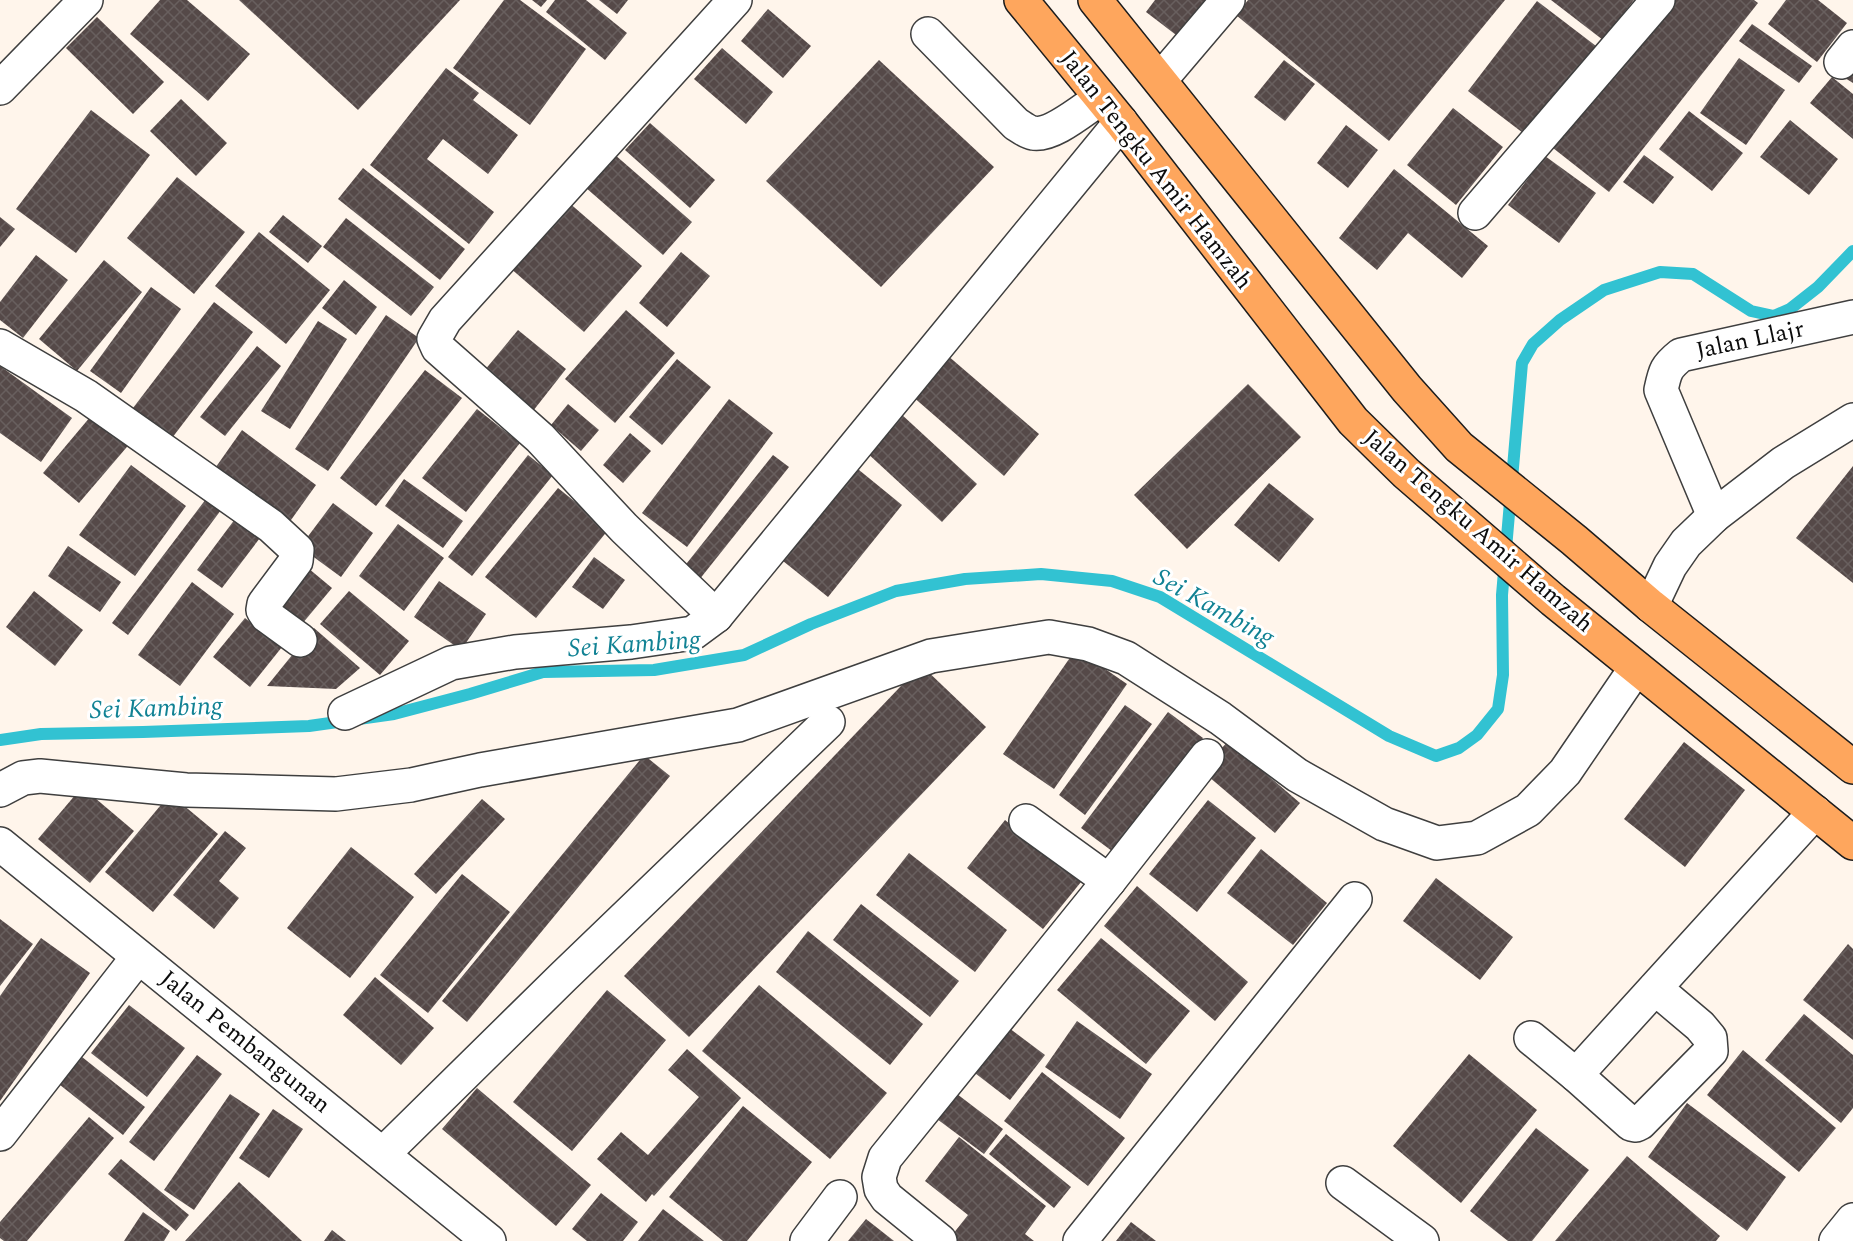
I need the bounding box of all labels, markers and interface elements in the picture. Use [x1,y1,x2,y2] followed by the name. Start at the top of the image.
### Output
[1051,43,1261,297] street label: Jalan Tengku Amir Hamzah
[1692,311,1808,369] street label: Jalan Llajr
[1355,421,1601,641] street label: Jalan Tengku Amir Hamzah
[1146,557,1283,657] water label: Sei Kambing
[566,619,703,669] water label: Sei Kambing
[89,686,224,730] water label: Sei Kambing
[152,962,338,1122] street label: Jalan Pembangunan

